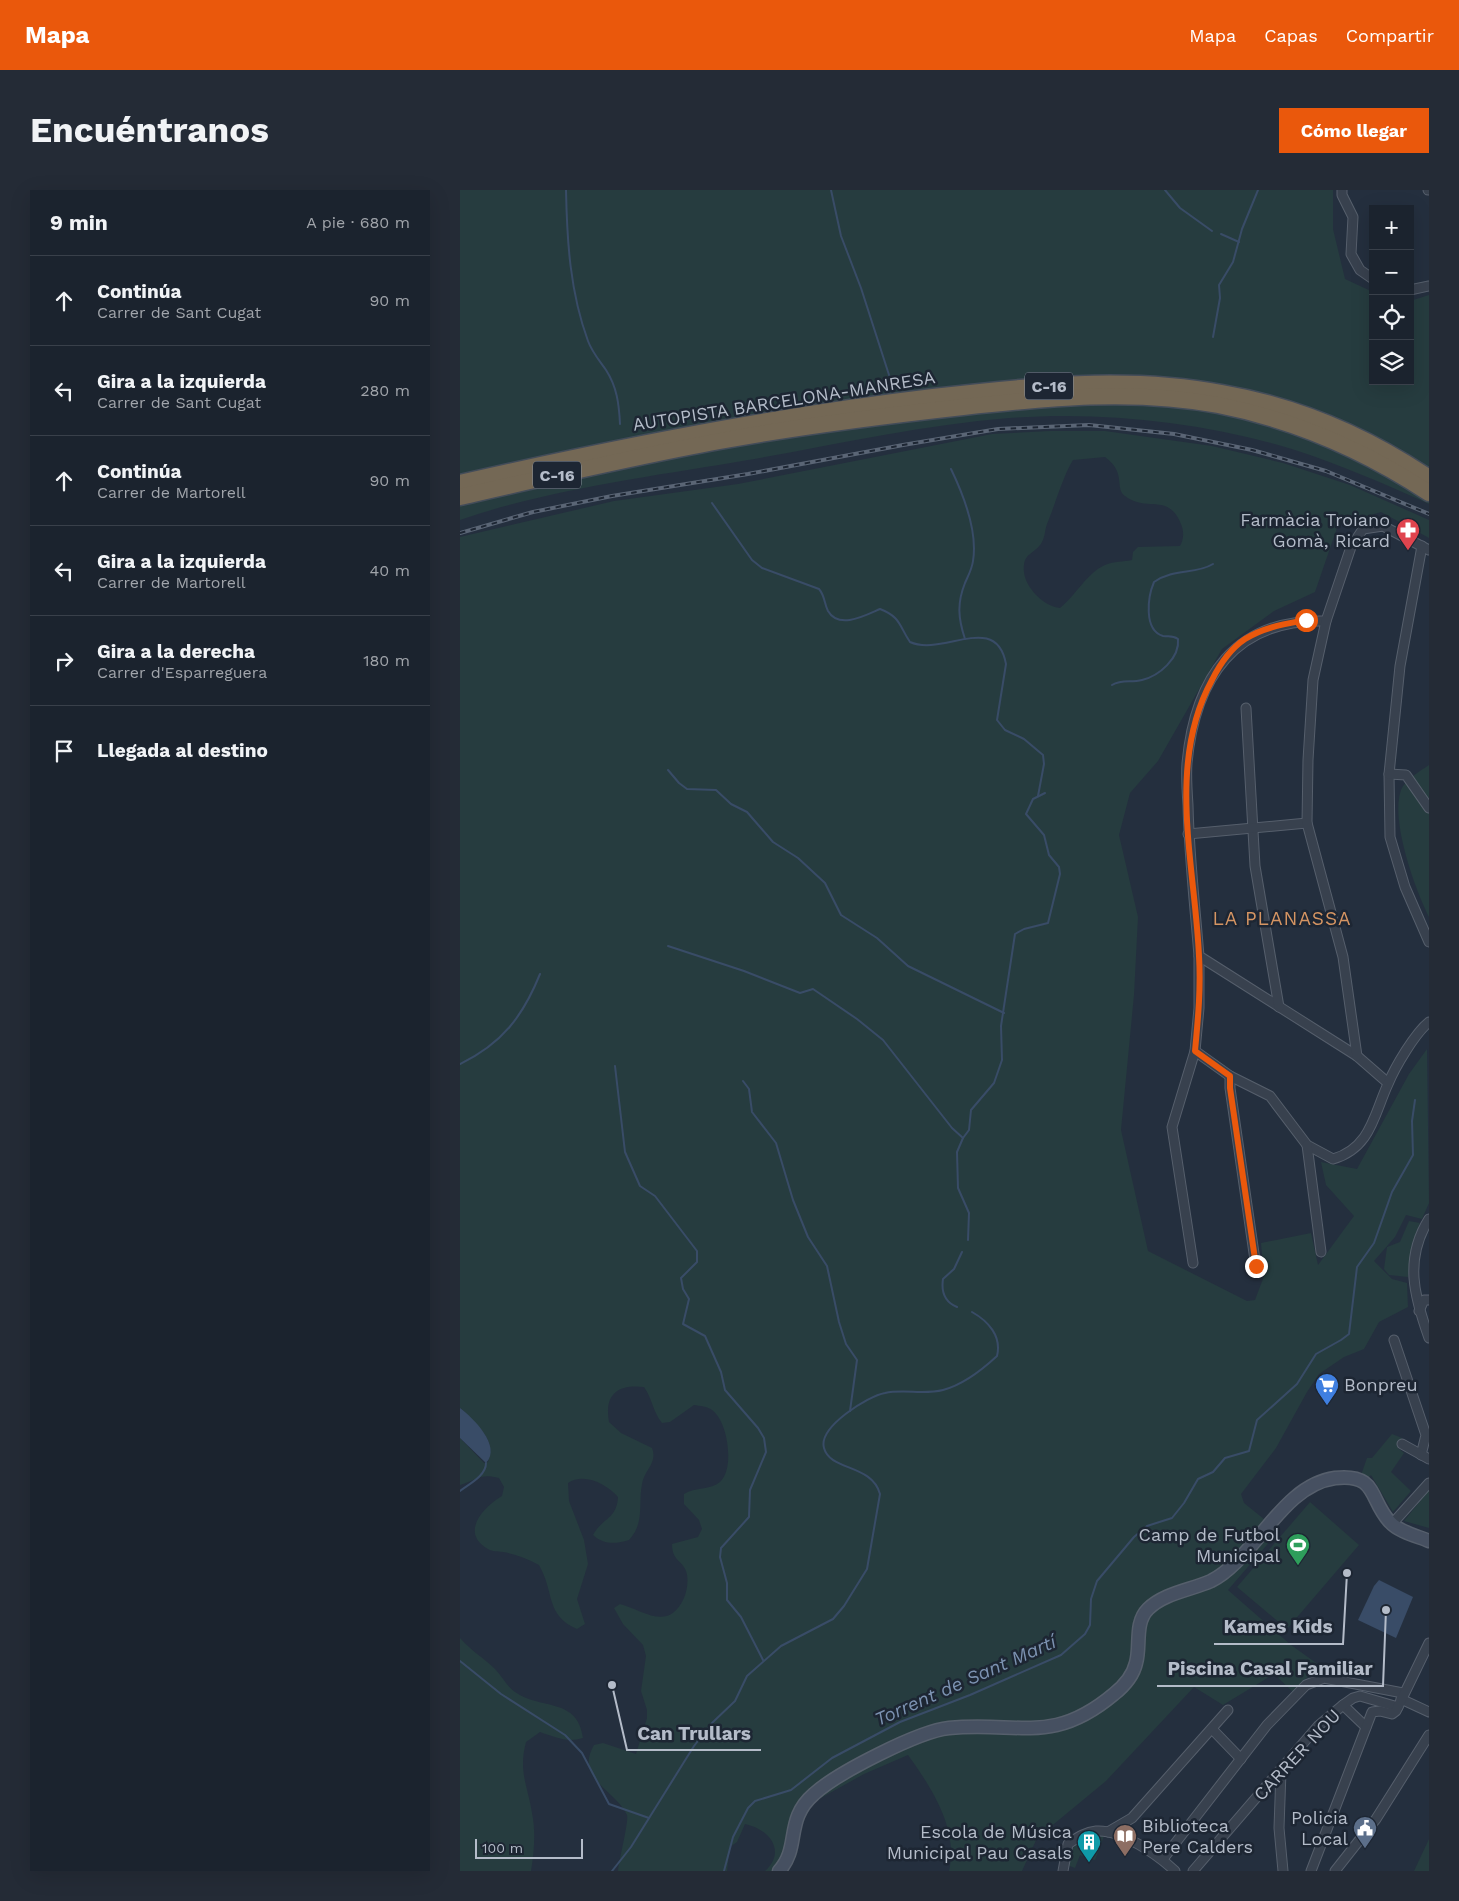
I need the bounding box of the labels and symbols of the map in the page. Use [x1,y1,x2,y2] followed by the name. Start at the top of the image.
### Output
[631,366,937,435] street label: AUTOPISTA BARCELONA-MANRESA
[1025,372,1073,400] road number: C-16
[533,462,581,488] road number: C-16
[1240,509,1390,551] place label: Farmàcia Troiano Gomà, Ricard
[1395,517,1421,551] pharmacy icon: Farmàcia Troiano Gomà, Ricard
[1295,609,1318,632] route start
[1212,907,1352,930] district label: LA PLANASSA
[1245,1255,1268,1278] route end
[1314,1372,1340,1406] supermarket icon: Bonpreu
[1344,1374,1418,1395] place label: Bonpreu
[1139,1524,1280,1566] place label: Camp de Futbol Municipal
[1285,1532,1311,1566] sports icon: Camp de Futbol Municipal
[1214,1610,1343,1644] callout: Kames Kids
[1223,1615,1333,1638] text: Kames Kids
[871,1629,1062,1731] water label: Torrent de Sant Martí
[1157,1652,1383,1686] callout: Piscina Casal Familiar
[1167,1657,1373,1680] text: Piscina Casal Familiar
[1249,1705,1344,1805] street label: CARRER NOU
[627,1716,761,1750] callout: Can Trullars
[637,1722,751,1745] text: Can Trullars
[1291,1807,1348,1849] place label: Policia Local
[1142,1815,1253,1857] place label: Biblioteca Pere Calders
[1352,1815,1378,1849] public building icon: Policia Local
[887,1821,1072,1863] place label: Escola de Música Municipal Pau Casals
[1112,1823,1138,1857] library icon: Biblioteca Pere Calders
[1076,1829,1102,1863] building icon: Escola de Música Municipal Pau Casals
[475,1836,582,1859] scale bar

